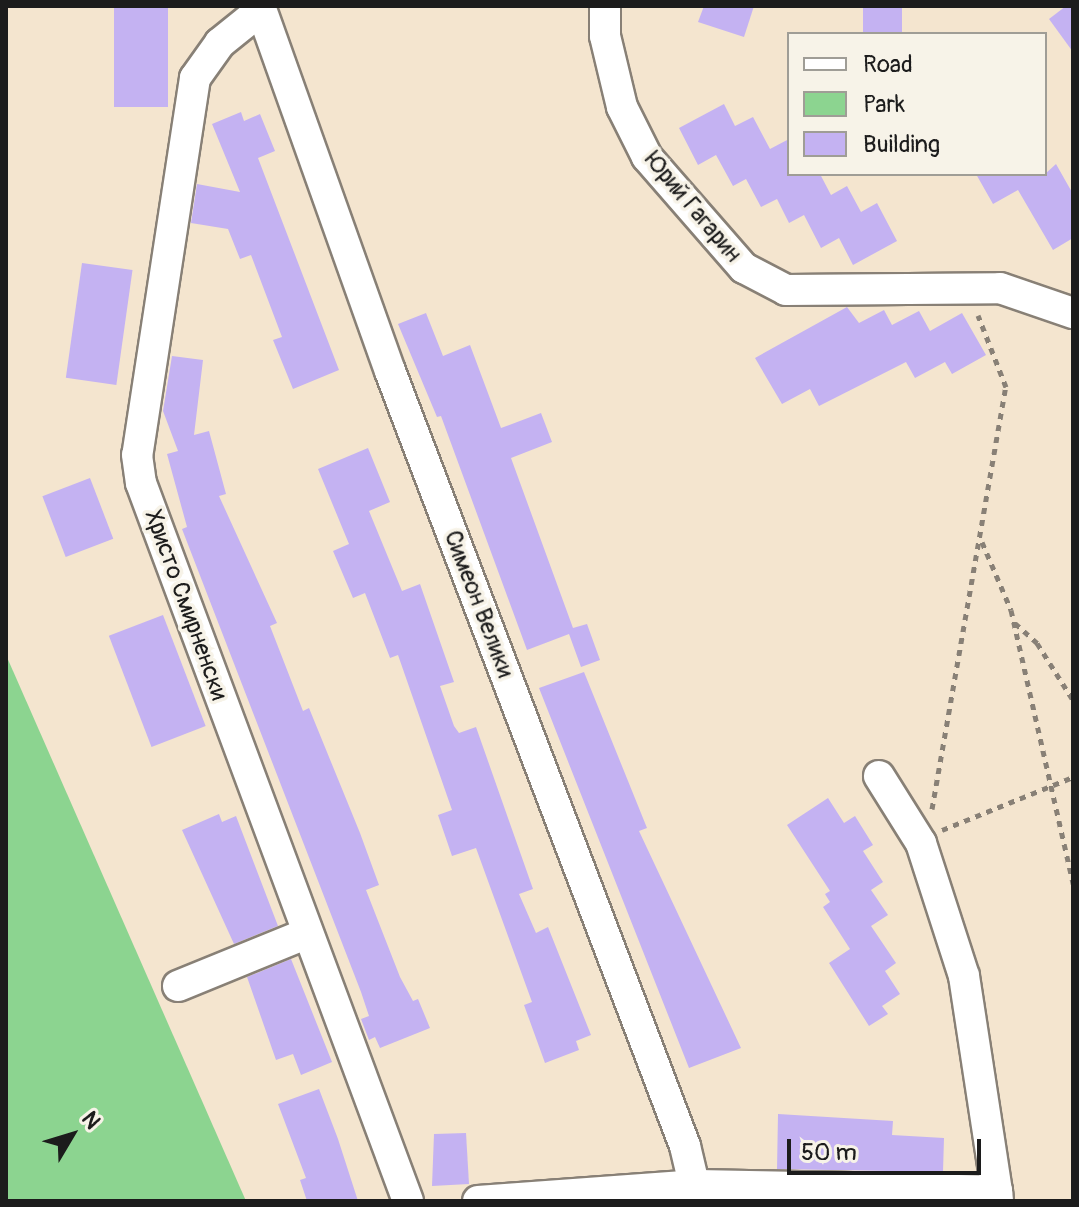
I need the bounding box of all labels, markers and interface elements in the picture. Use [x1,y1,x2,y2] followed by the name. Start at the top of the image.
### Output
[787,32,1047,176] legend
[863,50,913,79] text: Road
[863,90,905,119] text: Park
[863,130,940,159] text: Building
[638,146,748,268] street label: Юрий Гагарин
[138,506,234,704] street label: Христо Смирненски
[438,526,520,682] street label: Симеон Велики
[32,1095,112,1175] north arrow
[75,1106,107,1135] text: N
[791,1123,985,1173] scale bar
[801,1138,857,1167] text: 50 m

